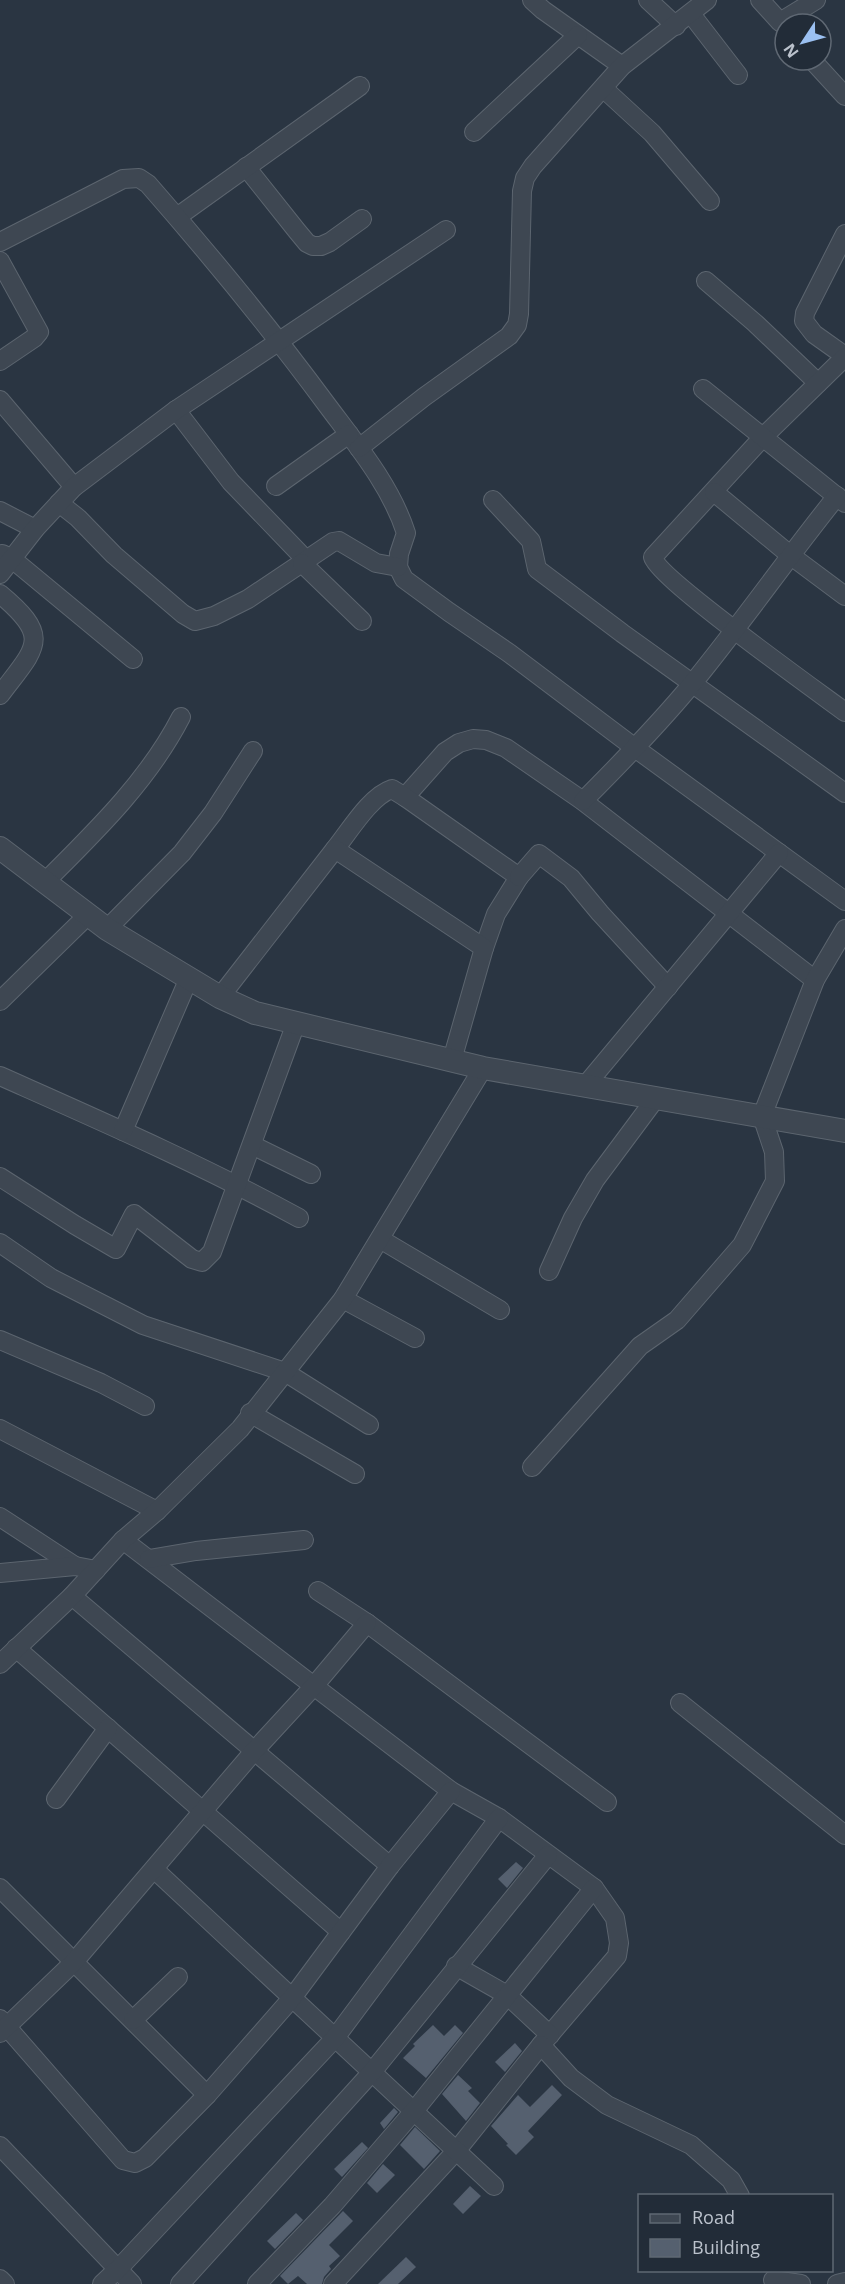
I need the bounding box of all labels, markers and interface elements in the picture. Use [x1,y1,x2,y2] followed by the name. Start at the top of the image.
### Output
[773,12,833,72] north arrow
[778,39,804,63] text: N
[638,2194,833,2272] legend
[692,2205,735,2229] text: Road
[692,2235,760,2259] text: Building

